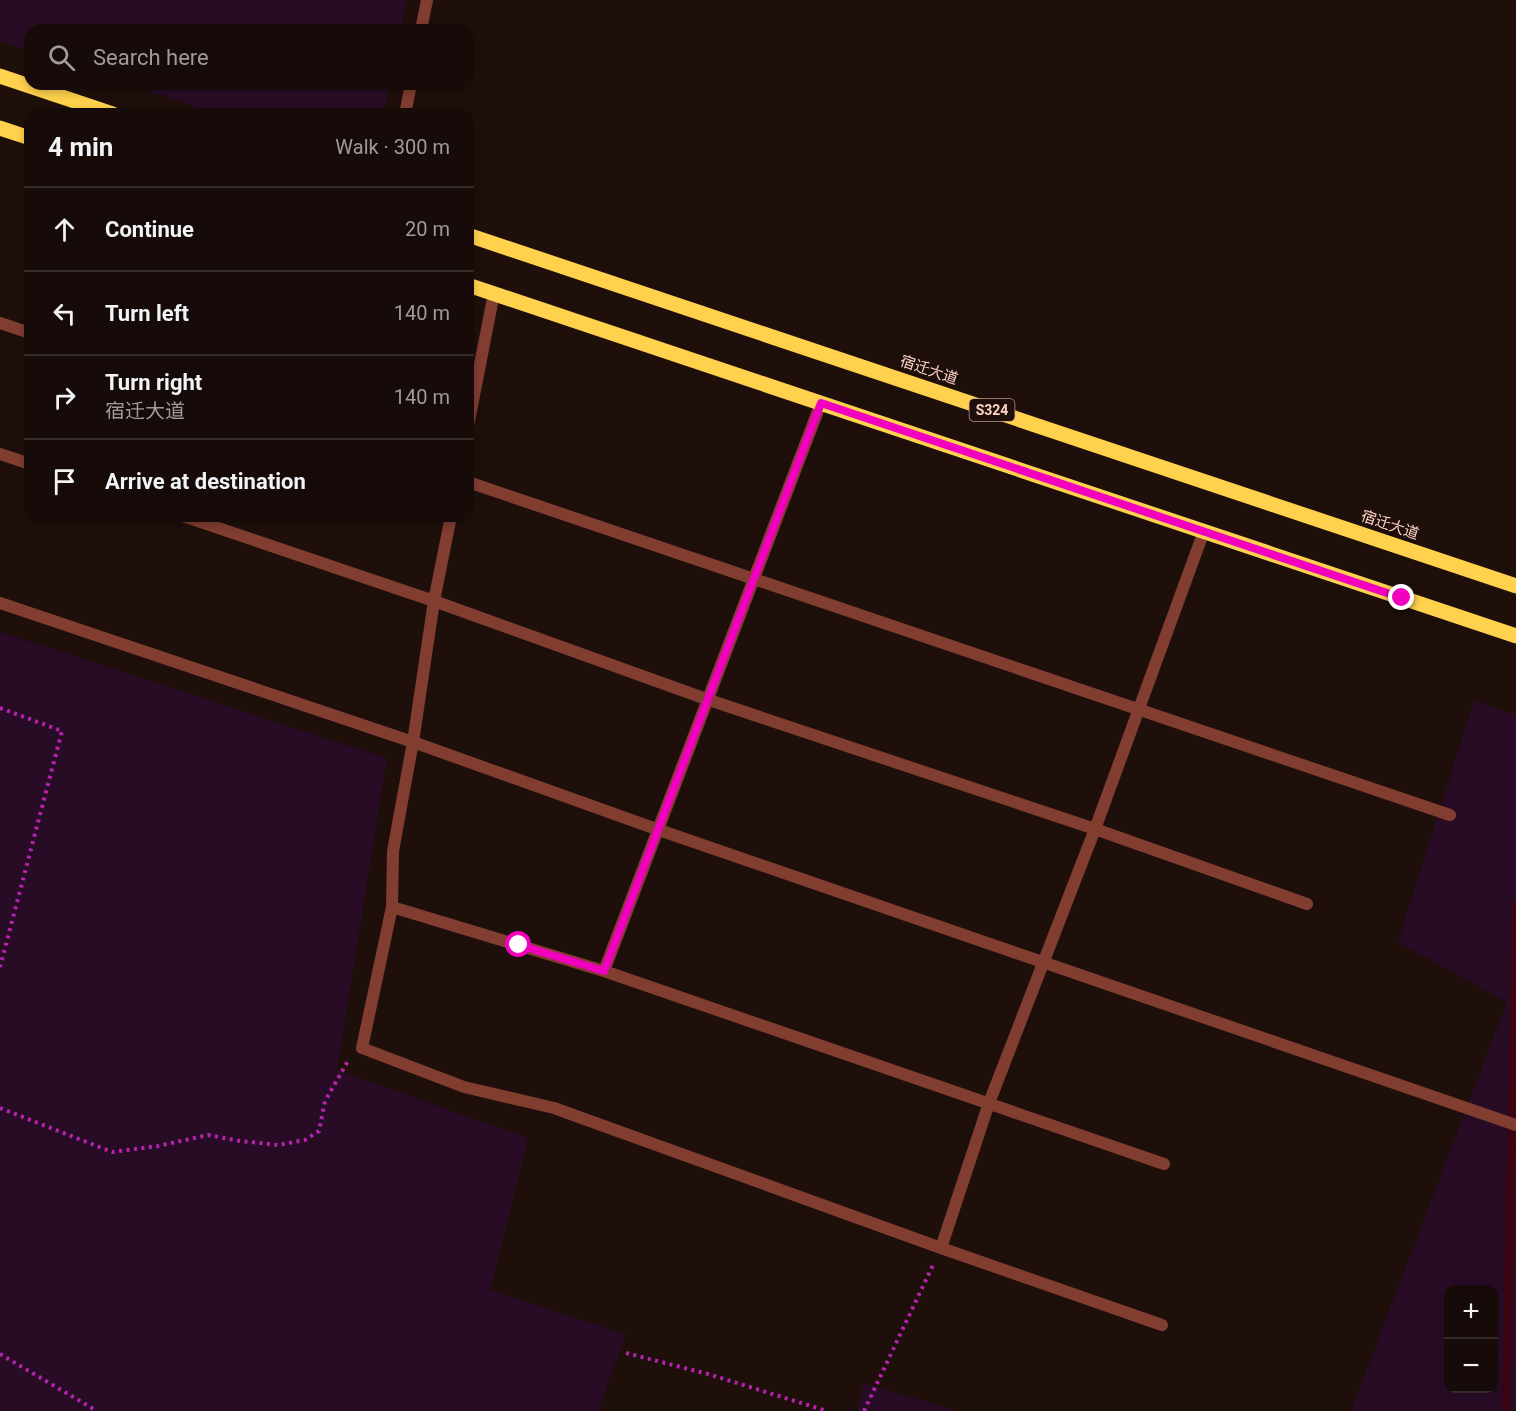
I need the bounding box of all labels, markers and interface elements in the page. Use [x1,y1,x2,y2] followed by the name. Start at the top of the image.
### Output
[24,24,474,90] search box
[45,41,78,74] icon: search
[93,45,209,70] text: Search here
[48,132,113,162] text: 4 min
[335,135,450,159] text: Walk · 300 m
[48,213,81,246] icon: ahead
[105,217,194,242] text: Continue
[405,217,450,241] text: 20 m
[48,297,81,330] icon: left
[105,301,189,326] text: Turn left
[394,301,450,325] text: 140 m
[898,352,960,388] street label: 宿迁大道
[105,370,202,395] text: Turn right
[48,381,81,414] icon: right
[394,385,450,409] text: 140 m
[105,399,185,423] text: 宿迁大道
[970,399,1014,421] road number: S324
[48,465,81,498] icon: arrive
[105,469,306,494] text: Arrive at destination
[1359,507,1421,543] street label: 宿迁大道
[1388,584,1414,610] route end
[505,931,531,957] route start
[1444,1285,1498,1393] map controls
[1444,1285,1498,1339] button: +
[1444,1339,1498,1393] button: −

